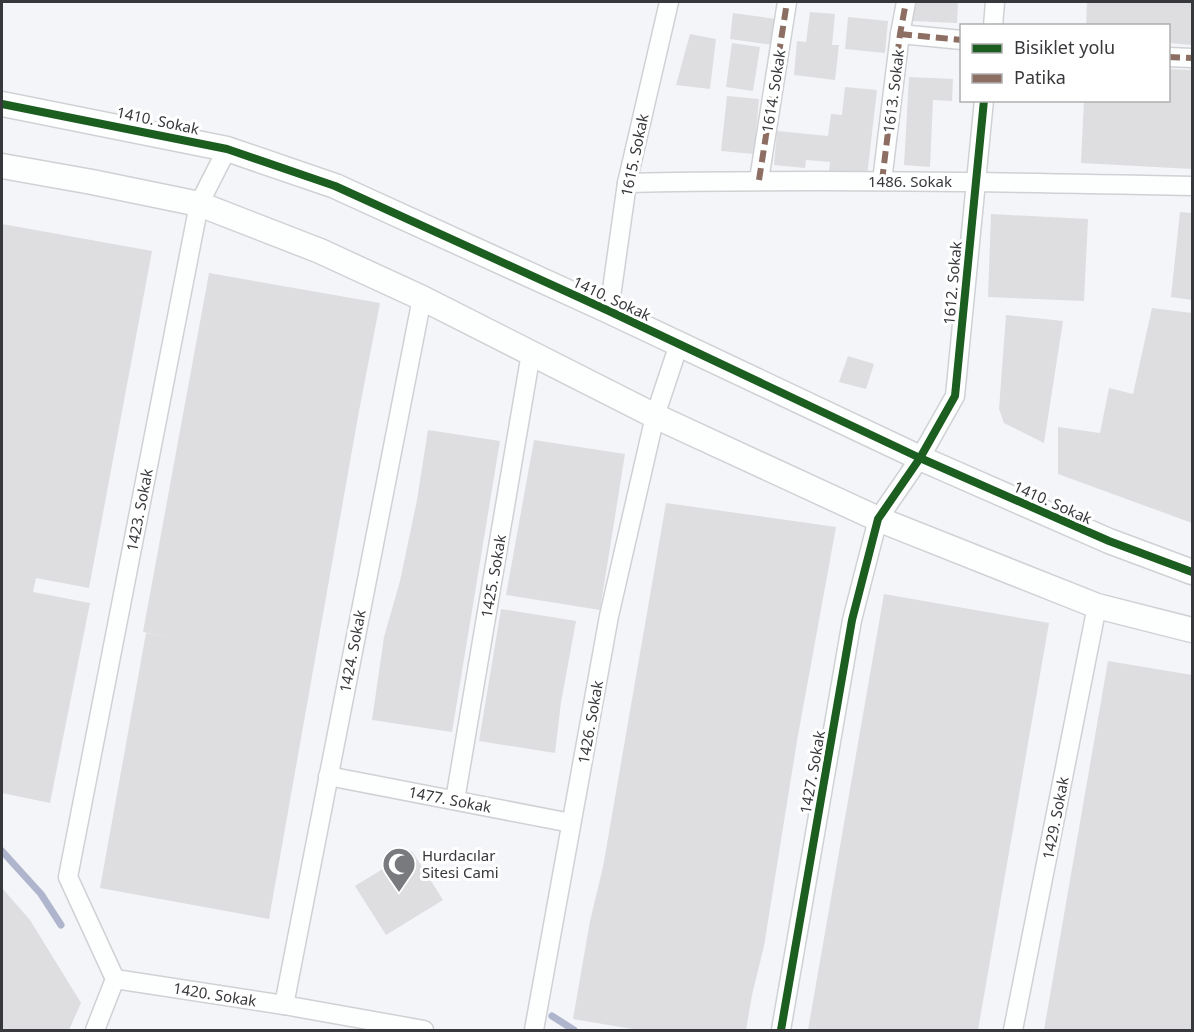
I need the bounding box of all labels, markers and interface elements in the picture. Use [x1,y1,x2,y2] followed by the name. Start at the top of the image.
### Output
[960,24,1170,102] legend
[1014,35,1115,59] text: Bisiklet yolu
[757,48,789,134] street label: 1614. Sokak
[878,48,908,134] street label: 1613. Sokak
[1014,65,1066,89] text: Patika
[115,101,201,139] street label: 1410. Sokak
[615,112,653,198] street label: 1615. Sokak
[868,171,952,191] street label: 1486. Sokak
[938,240,966,326] street label: 1612. Sokak
[570,271,654,325] street label: 1410. Sokak
[121,467,157,553] street label: 1423. Sokak
[1011,476,1095,528] street label: 1410. Sokak
[476,533,510,619] street label: 1425. Sokak
[334,608,370,694] street label: 1424. Sokak
[573,679,607,765] street label: 1426. Sokak
[795,729,829,815] street label: 1427. Sokak
[1037,775,1073,861] street label: 1429. Sokak
[407,781,493,817] street label: 1477. Sokak
[422,845,499,882] place label: Hurdacılar Sitesi Cami
[381,846,417,893] mosque icon: Hurdacılar Sitesi Cami
[172,978,258,1010] street label: 1420. Sokak

